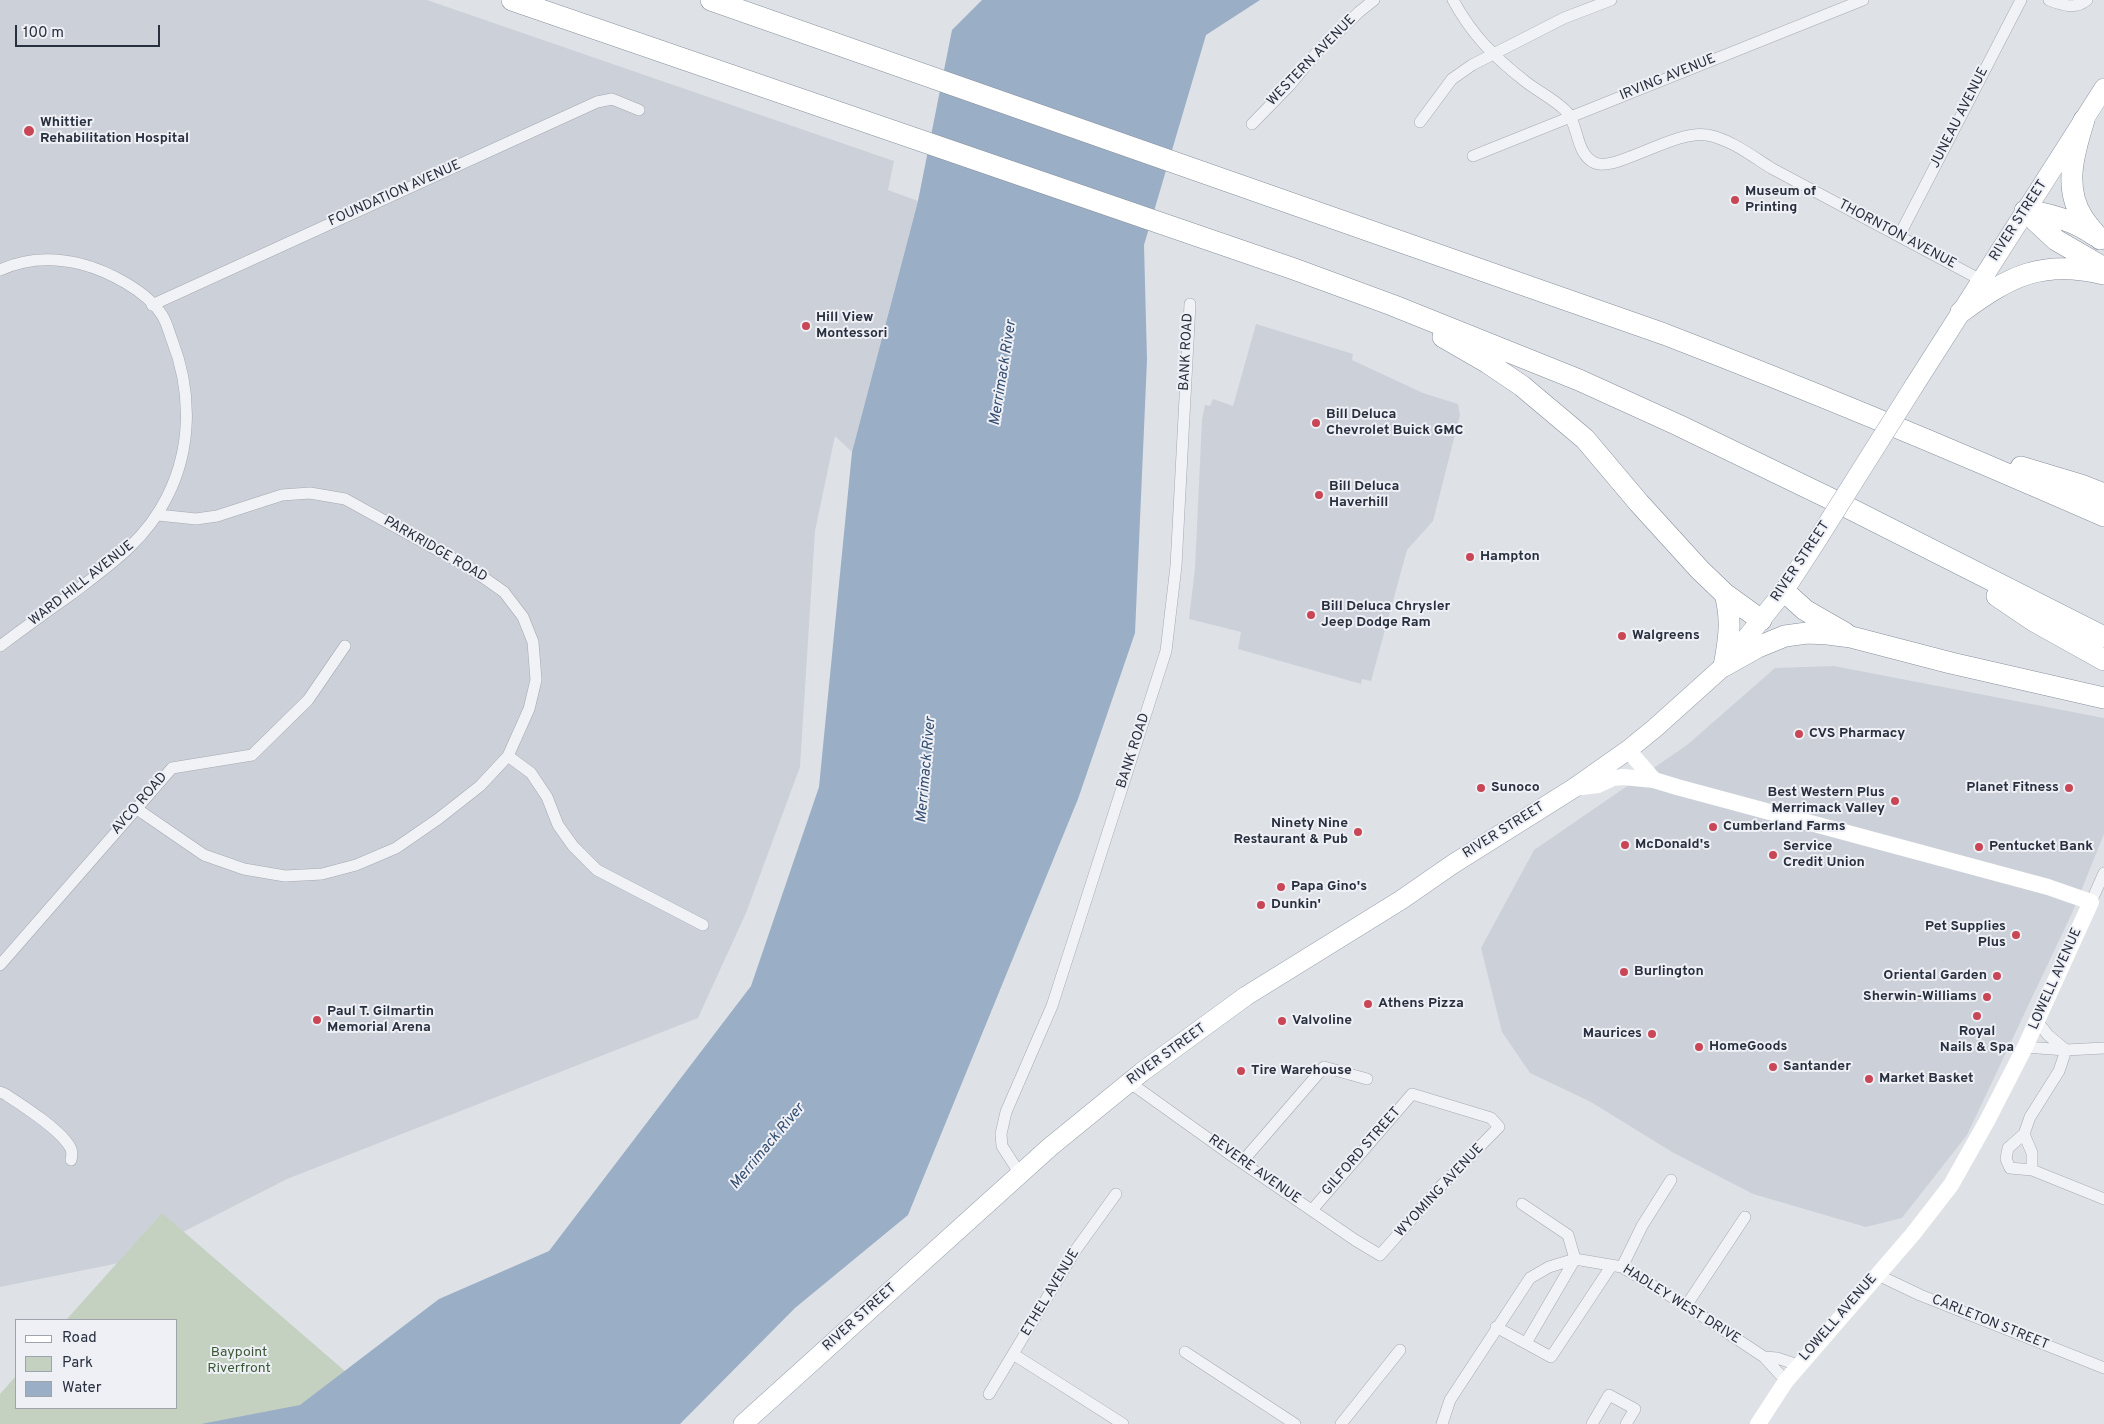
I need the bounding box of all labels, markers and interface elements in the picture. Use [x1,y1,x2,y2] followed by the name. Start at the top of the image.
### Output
[1264,12,1360,110] street label: WESTERN AVENUE
[18,15,162,47] scale bar
[23,24,64,43] text: 100 m
[1618,51,1718,105] street label: IRVING AVENUE
[1927,65,1993,171] street label: JUNEAU AVENUE
[40,115,189,148] place label: Whittier Rehabilitation Hospital
[22,124,36,138] marker: Whittier Rehabilitation Hospital
[326,157,464,231] street label: FOUNDATION AVENUE
[1987,177,2051,265] street label: RIVER STREET
[1745,184,1816,216] place label: Museum of Printing
[1729,194,1741,206] marker: Museum of Printing
[1835,197,1959,273] street label: THORNTON AVENUE
[816,310,887,342] place label: Hill View Montessori
[1177,313,1197,391] street label: BANK ROAD
[987,319,1021,427] water label: Merrimack River
[800,320,812,332] marker: Hill View Montessori
[1326,407,1464,440] place label: Bill Deluca Chevrolet Buick GMC
[1310,417,1322,429] marker: Bill Deluca Chevrolet Buick GMC
[1329,479,1399,512] place label: Bill Deluca Haverhill
[1313,489,1325,501] marker: Bill Deluca Haverhill
[380,514,490,586] street label: PARKRIDGE ROAD
[1768,519,1834,605] street label: RIVER STREET
[26,538,138,630] street label: WARD HILL AVENUE
[1480,549,1540,565] place label: Hampton
[1464,551,1476,563] marker: Hampton
[1321,599,1450,632] place label: Bill Deluca Chrysler Jeep Dodge Ram
[1305,609,1317,621] marker: Bill Deluca Chrysler Jeep Dodge Ram
[1632,628,1700,644] place label: Walgreens
[1616,630,1628,642] marker: Walgreens
[1114,711,1154,791] street label: BANK ROAD
[913,716,941,824] water label: Merrimack River
[1809,726,1905,742] place label: CVS Pharmacy
[1793,728,1805,740] marker: CVS Pharmacy
[109,770,171,838] street label: AVCO ROAD
[1491,780,1540,796] place label: Sunoco
[1966,780,2059,796] place label: Planet Fitness
[1475,782,1487,794] marker: Sunoco
[2063,782,2075,794] marker: Planet Fitness
[1767,785,1885,818] place label: Best Western Plus Merrimack Valley
[1889,795,1901,807] marker: Best Western Plus Merrimack Valley
[1460,799,1548,863] street label: RIVER STREET
[1234,816,1348,849] place label: Ninety Nine Restaurant & Pub
[1723,819,1846,835] place label: Cumberland Farms
[1707,821,1719,833] marker: Cumberland Farms
[1352,826,1364,838] marker: Ninety Nine Restaurant & Pub
[1635,837,1710,853] place label: McDonald's
[1619,839,1631,851] marker: McDonald's
[1783,839,1865,872] place label: Service Credit Union
[1989,839,2093,855] place label: Pentucket Bank
[1973,841,1985,853] marker: Pentucket Bank
[1767,849,1779,861] marker: Service Credit Union
[1291,879,1367,895] place label: Papa Gino's
[1275,881,1287,893] marker: Papa Gino's
[1271,897,1321,913] place label: Dunkin'
[1255,899,1267,911] marker: Dunkin'
[1925,919,2006,952] place label: Pet Supplies Plus
[2026,925,2086,1033] street label: LOWELL AVENUE
[2010,929,2022,941] marker: Pet Supplies Plus
[1634,964,1704,980] place label: Burlington
[1618,966,1630,978] marker: Burlington
[1883,968,1987,984] place label: Oriental Garden
[1991,970,2003,982] marker: Oriental Garden
[1863,989,1977,1005] place label: Sherwin-Williams
[1981,991,1993,1003] marker: Sherwin-Williams
[1378,996,1464,1012] place label: Athens Pizza
[1362,998,1374,1010] marker: Athens Pizza
[327,1004,434,1036] place label: Paul T. Gilmartin Memorial Arena
[1971,1010,1983,1022] marker: Royal Nails & Spa
[1292,1013,1352,1029] place label: Valvoline
[311,1014,323,1026] marker: Paul T. Gilmartin Memorial Arena
[1276,1015,1288,1027] marker: Valvoline
[1124,1021,1210,1089] street label: RIVER STREET
[1940,1024,2014,1056] place label: Royal Nails & Spa
[1583,1026,1642,1042] place label: Maurices
[1646,1028,1658,1040] marker: Maurices
[1709,1039,1787,1055] place label: HomeGoods
[1693,1041,1705,1053] marker: HomeGoods
[1783,1059,1851,1075] place label: Santander
[1767,1061,1779,1073] marker: Santander
[1251,1063,1352,1079] place label: Tire Warehouse
[1235,1065,1247,1077] marker: Tire Warehouse
[1879,1071,1973,1087] place label: Market Basket
[1863,1073,1875,1085] marker: Market Basket
[727,1100,809,1194] water label: Merrimack River
[1319,1104,1405,1200] street label: GILFORD STREET
[1205,1132,1303,1208] street label: REVERE AVENUE
[1392,1141,1488,1241] street label: WYOMING AVENUE
[1018,1246,1084,1340] street label: ETHEL AVENUE
[1619,1262,1743,1348] street label: HADLEY WEST DRIVE
[1797,1271,1881,1365] street label: LOWELL AVENUE
[820,1281,900,1355] street label: RIVER STREET
[1929,1292,2051,1354] street label: CARLETON STREET
[15,1319,178,1409] legend
[62,1329,97,1348] text: Road
[207,1345,271,1378] park label: Baypoint Riverfront
[62,1354,93,1373] text: Park
[62,1379,101,1398] text: Water

